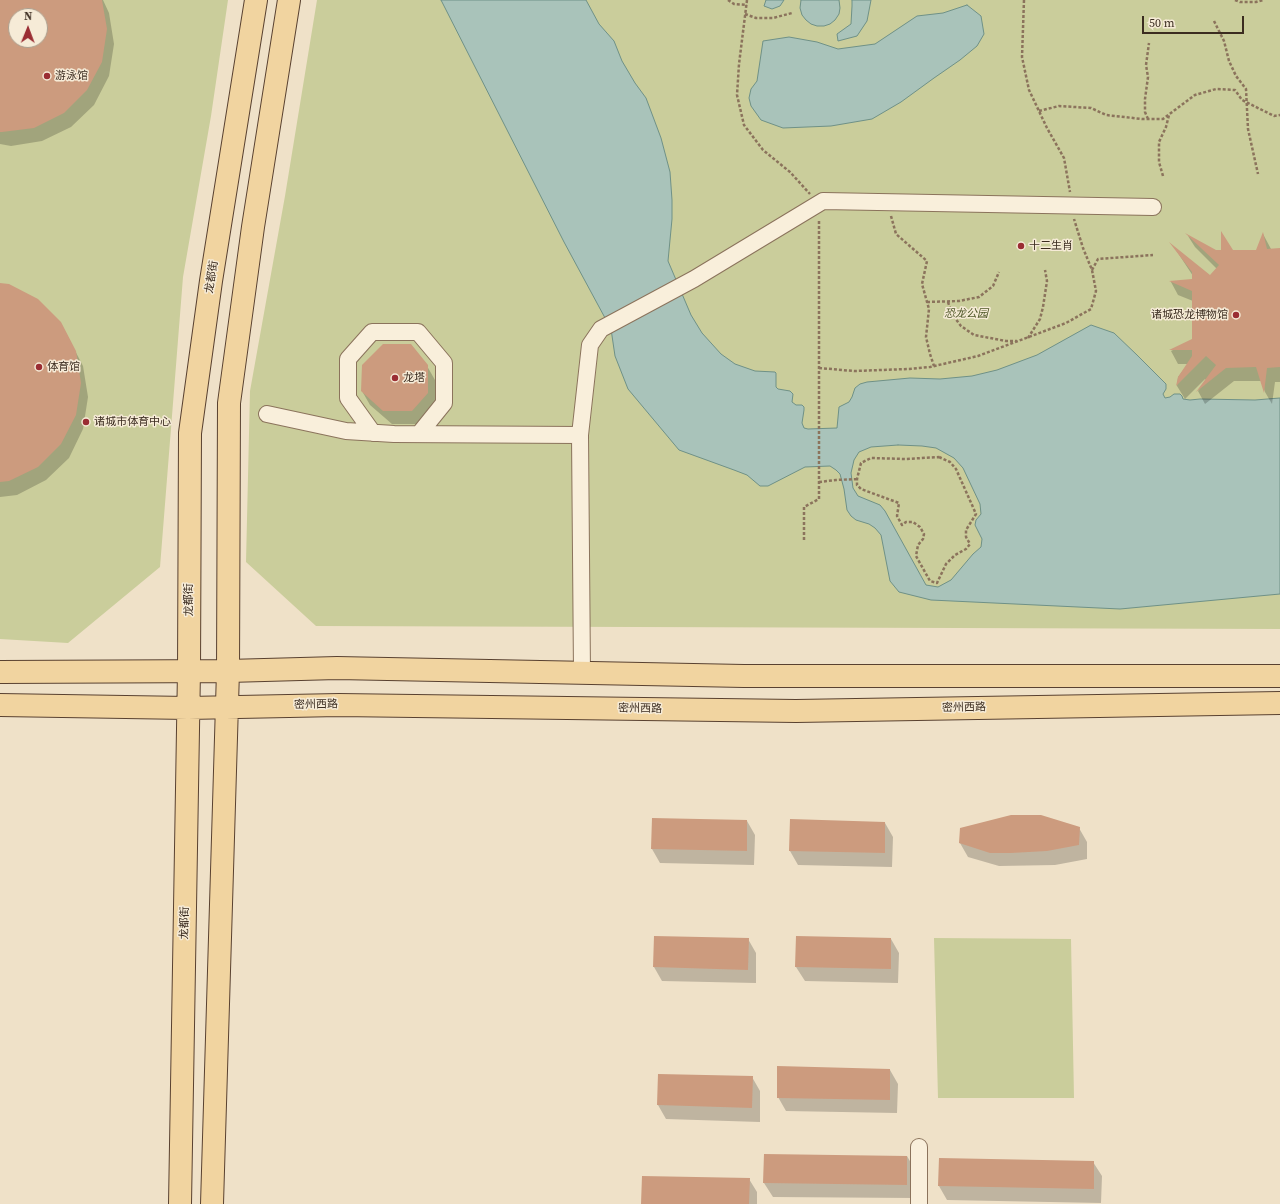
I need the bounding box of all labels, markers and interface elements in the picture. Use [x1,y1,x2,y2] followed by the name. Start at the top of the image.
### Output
[8,8,48,48] north arrow
[1144,8,1246,34] scale bar
[24,9,32,24] text: N
[1149,15,1175,31] text: 50 m
[55,69,88,83] place label: 游泳馆
[42,71,52,81] marker: 游泳馆
[1029,239,1073,253] place label: 十二生肖
[1016,241,1026,251] marker: 十二生肖
[203,260,221,294] street label: 龙都街
[944,307,988,321] park label: 恐龙公园
[1151,308,1228,322] place label: 诸城恐龙博物馆
[1231,310,1241,320] marker: 诸城恐龙博物馆
[47,360,80,374] place label: 体育馆
[34,362,44,372] marker: 体育馆
[403,371,425,385] place label: 龙塔
[390,373,400,383] marker: 龙塔
[94,415,171,429] place label: 诸城市体育中心
[81,417,91,427] marker: 诸城市体育中心
[182,584,196,616] street label: 龙都街
[294,698,338,712] street label: 密州西路
[942,701,986,715] street label: 密州西路
[618,702,662,716] street label: 密州西路
[178,906,192,940] street label: 龙都街

